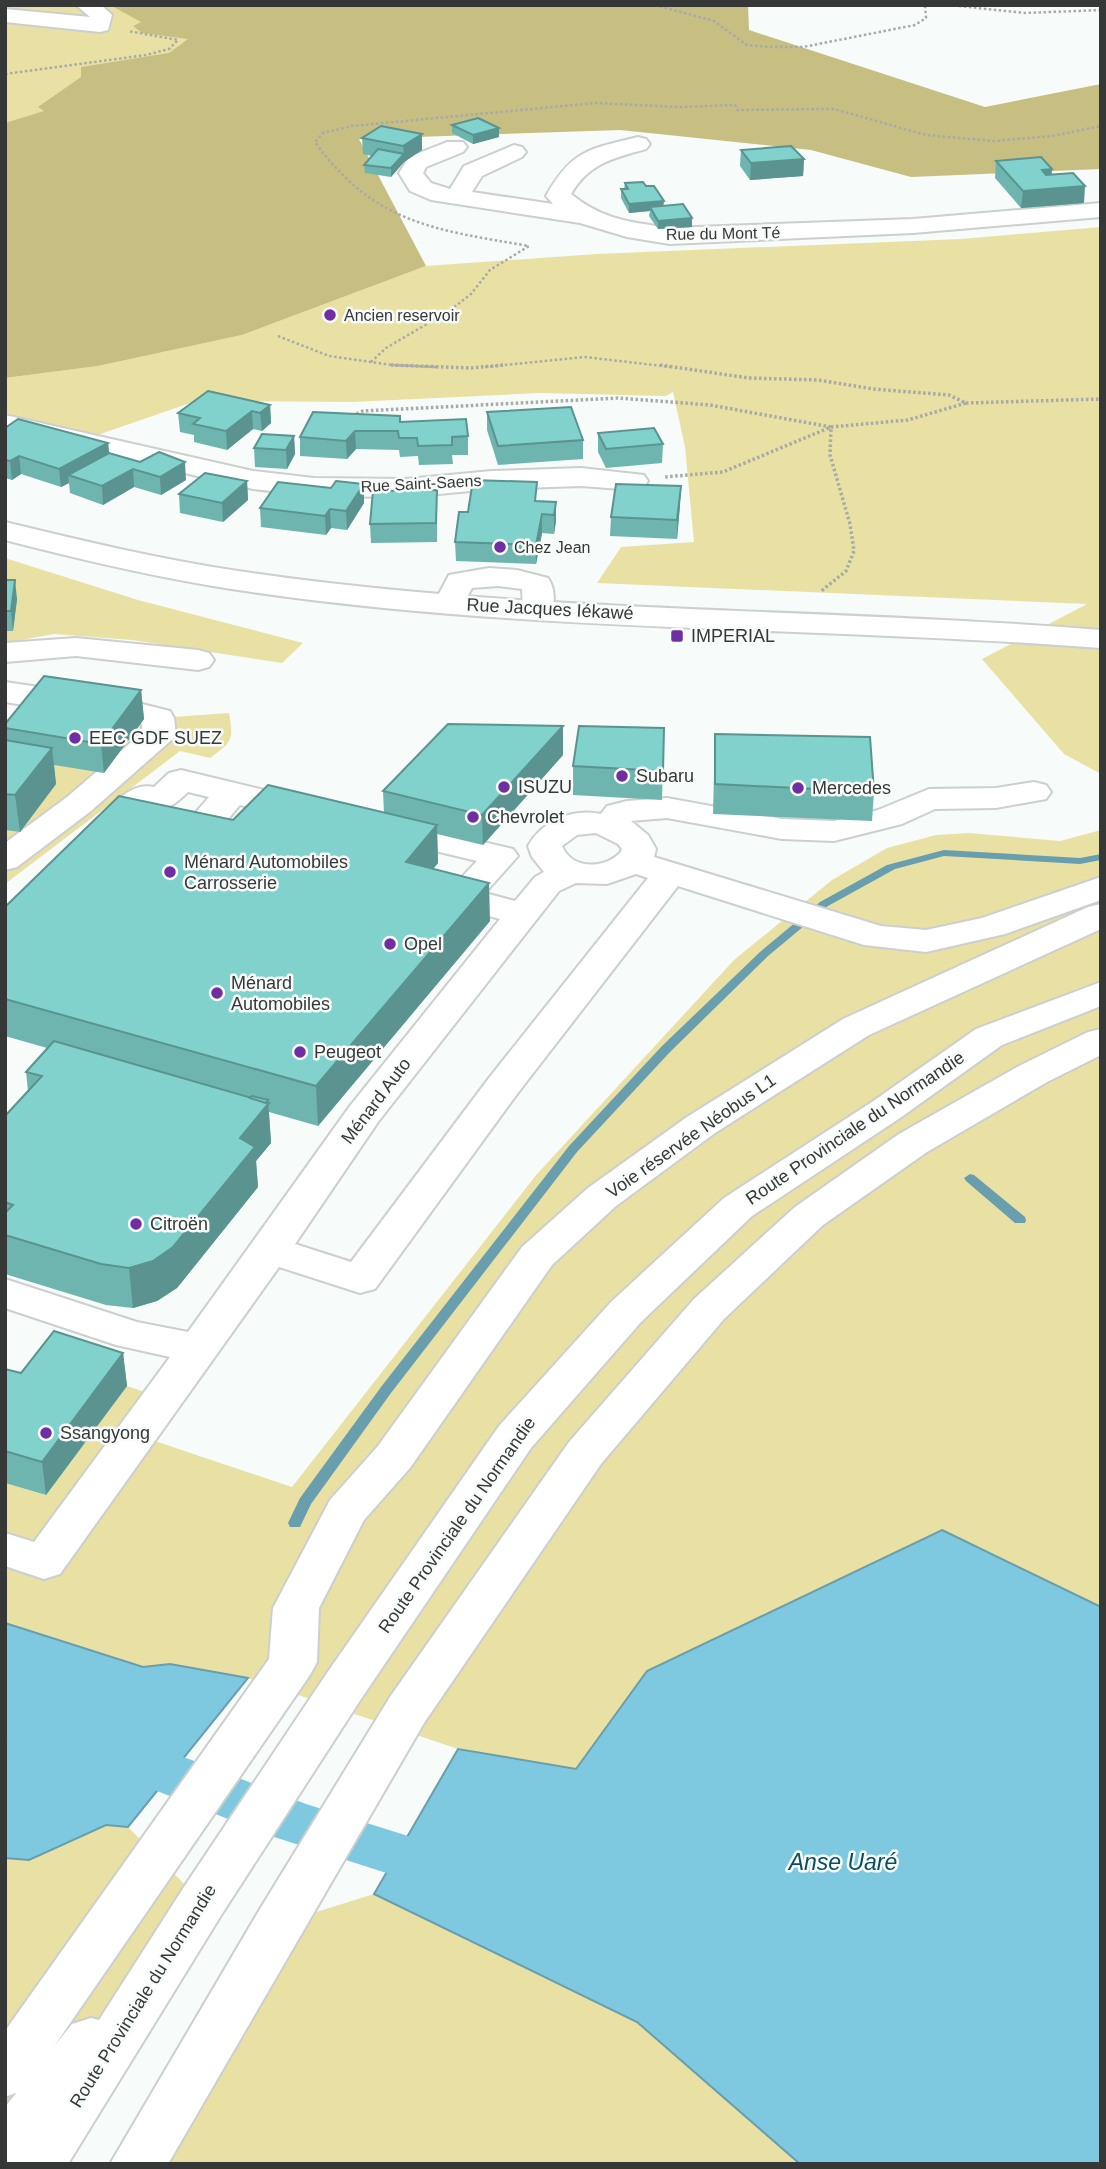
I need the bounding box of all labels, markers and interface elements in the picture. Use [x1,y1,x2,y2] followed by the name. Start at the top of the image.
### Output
[666,224,780,243] street label: Rue du Mont Té
[322,307,338,323] marker: Ancien reservoir
[344,307,460,324] place label: Ancien reservoir
[360,472,482,495] street label: Rue Saint-Saens
[492,539,508,555] marker: Chez Jean
[514,539,591,556] place label: Chez Jean
[466,595,634,623] street label: Rue Jacques Iékawé
[691,626,775,646] place label: IMPERIAL
[669,628,685,644] marker: IMPERIAL
[89,728,222,748] place label: EEC GDF SUEZ
[67,730,83,746] marker: EEC GDF SUEZ
[636,766,694,786] place label: Subaru
[614,768,630,784] marker: Subaru
[518,777,572,797] place label: ISUZU
[812,778,891,798] place label: Mercedes
[496,779,512,795] marker: ISUZU
[790,780,806,796] marker: Mercedes
[487,807,564,827] place label: Chevrolet
[465,809,481,825] marker: Chevrolet
[184,852,348,893] place label: Ménard Automobiles Carrosserie
[162,864,178,880] marker: Ménard Automobiles Carrosserie
[404,934,442,954] place label: Opel
[382,936,398,952] marker: Opel
[231,973,330,1014] place label: Ménard Automobiles
[209,985,225,1001] marker: Ménard Automobiles
[314,1042,381,1062] place label: Peugeot
[292,1044,308,1060] marker: Peugeot
[742,1047,968,1209] street label: Route Provinciale du Normandie
[337,1054,415,1148] street label: Ménard Auto
[602,1070,780,1202] street label: Voie réservée Néobus L1
[150,1214,208,1234] place label: Citroën
[128,1216,144,1232] marker: Citroën
[374,1413,540,1637] street label: Route Provinciale du Normandie
[60,1423,150,1443] place label: Ssangyong
[38,1425,54,1441] marker: Ssangyong
[787,1849,897,1875] water label: Anse Uaré
[66,1881,220,2111] street label: Route Provinciale du Normandie

